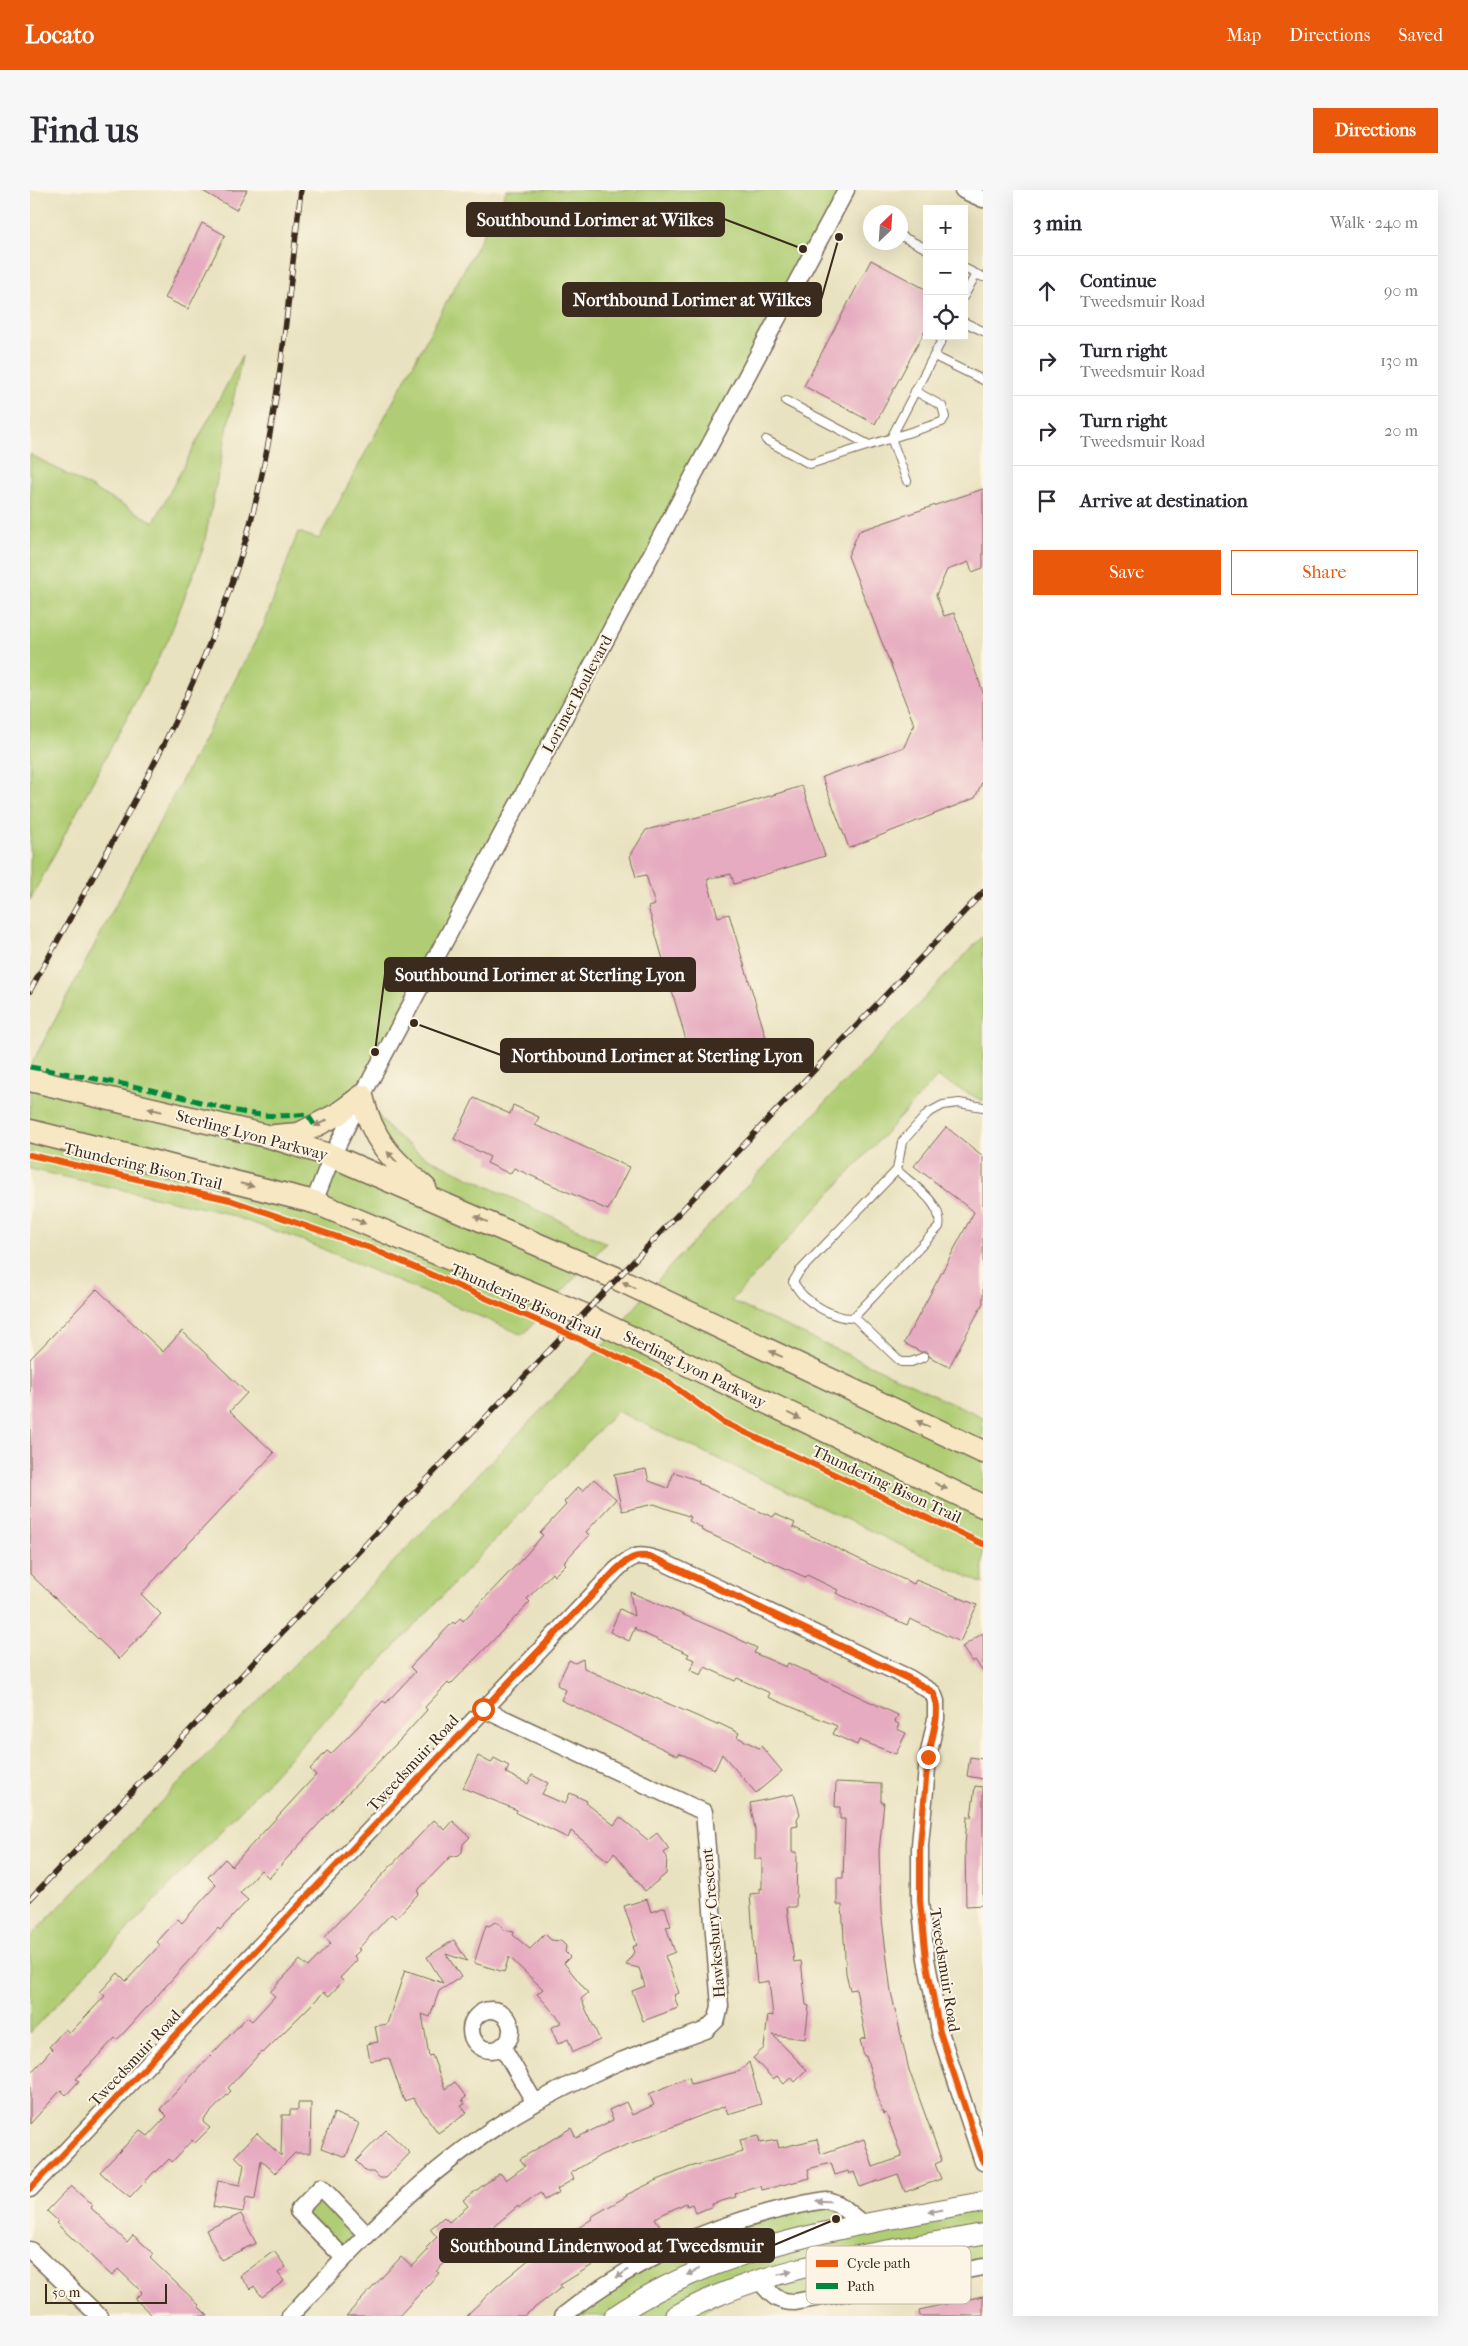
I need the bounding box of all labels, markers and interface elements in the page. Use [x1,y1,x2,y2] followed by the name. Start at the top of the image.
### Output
[25,21,94,49] text: Locato
[1227,25,1261,46] text: Map
[1289,25,1370,46] text: Directions
[1398,25,1443,46] text: Saved
[1313,108,1438,153] button: Directions
[30,110,139,151] text: Find us
[467,203,724,236] callout: Southbound Lorimer at Wilkes
[863,205,908,250] north arrow
[923,205,968,340] map controls
[923,205,968,250] button: +
[477,210,714,231] text: Southbound Lorimer at Wilkes
[1033,211,1082,235] text: 3 min
[1330,213,1418,232] text: Walk · 240 m
[923,250,968,295] button: −
[1080,270,1156,292] text: Continue
[1033,277,1061,305] icon: ahead
[1384,281,1418,300] text: 90 m
[563,283,821,316] callout: Northbound Lorimer at Wilkes
[573,290,812,311] text: Northbound Lorimer at Wilkes
[1080,292,1205,311] text: Tweedsmuir Road
[923,295,968,340] button: locate
[1080,340,1167,362] text: Turn right
[1033,347,1061,375] icon: right
[1380,351,1418,370] text: 130 m
[1080,362,1205,381] text: Tweedsmuir Road
[1080,410,1167,432] text: Turn right
[1033,417,1061,445] icon: right
[1384,421,1418,440] text: 20 m
[1080,432,1205,451] text: Tweedsmuir Road
[1033,487,1061,515] icon: arrive
[1080,490,1248,512] text: Arrive at destination
[1033,550,1221,595] button: Save
[1231,550,1418,595] button: Share
[538,632,616,756] street label: Lorimer Boulevard
[385,958,695,991] callout: Southbound Lorimer at Sterling Lyon
[395,965,685,986] text: Southbound Lorimer at Sterling Lyon
[501,1039,813,1072] callout: Northbound Lorimer at Sterling Lyon
[511,1046,803,1067] text: Northbound Lorimer at Sterling Lyon
[148,1106,163,1114] one-way arrow
[174,1106,330,1165] street label: Sterling Lyon Parkway
[314,1119,329,1127] one-way arrow
[62,1138,225,1194] street label: Thundering Bison Trail
[386,1151,398,1163] one-way arrow
[240,1181,255,1189] one-way arrow
[474,1215,488,1223] one-way arrow
[352,1217,366,1225] one-way arrow
[448,1259,605,1343] street label: Thundering Bison Trail
[622,1281,637,1289] one-way arrow
[621,1326,770,1412] street label: Sterling Lyon Parkway
[769,1350,783,1358] one-way arrow
[787,1412,802,1420] one-way arrow
[916,1420,930,1428] one-way arrow
[809,1441,965,1527] street label: Thundering Bison Trail
[934,1482,948,1490] one-way arrow
[472,1698,495,1721] route start
[363,1711,463,1815] street label: Tweedsmuir Road
[917,1746,940,1769] route end
[697,1847,729,1999] street label: Hawkesbury Crescent
[926,1907,964,2034] street label: Tweedsmuir Road
[85,2006,185,2110] street label: Tweedsmuir Road
[814,2197,830,2205] one-way arrow
[927,2208,943,2216] one-way arrow
[440,2229,774,2262] callout: Southbound Lindenwood at Tweedsmuir
[450,2236,764,2257] text: Southbound Lindenwood at Tweedsmuir
[806,2246,971,2304] legend
[847,2255,911,2272] text: Cycle path
[686,2268,700,2276] one-way arrow
[616,2269,629,2279] one-way arrow
[777,2269,792,2277] one-way arrow
[847,2278,875,2295] text: Path
[45,2281,168,2304] scale bar
[52,2284,80,2301] text: 50 m

